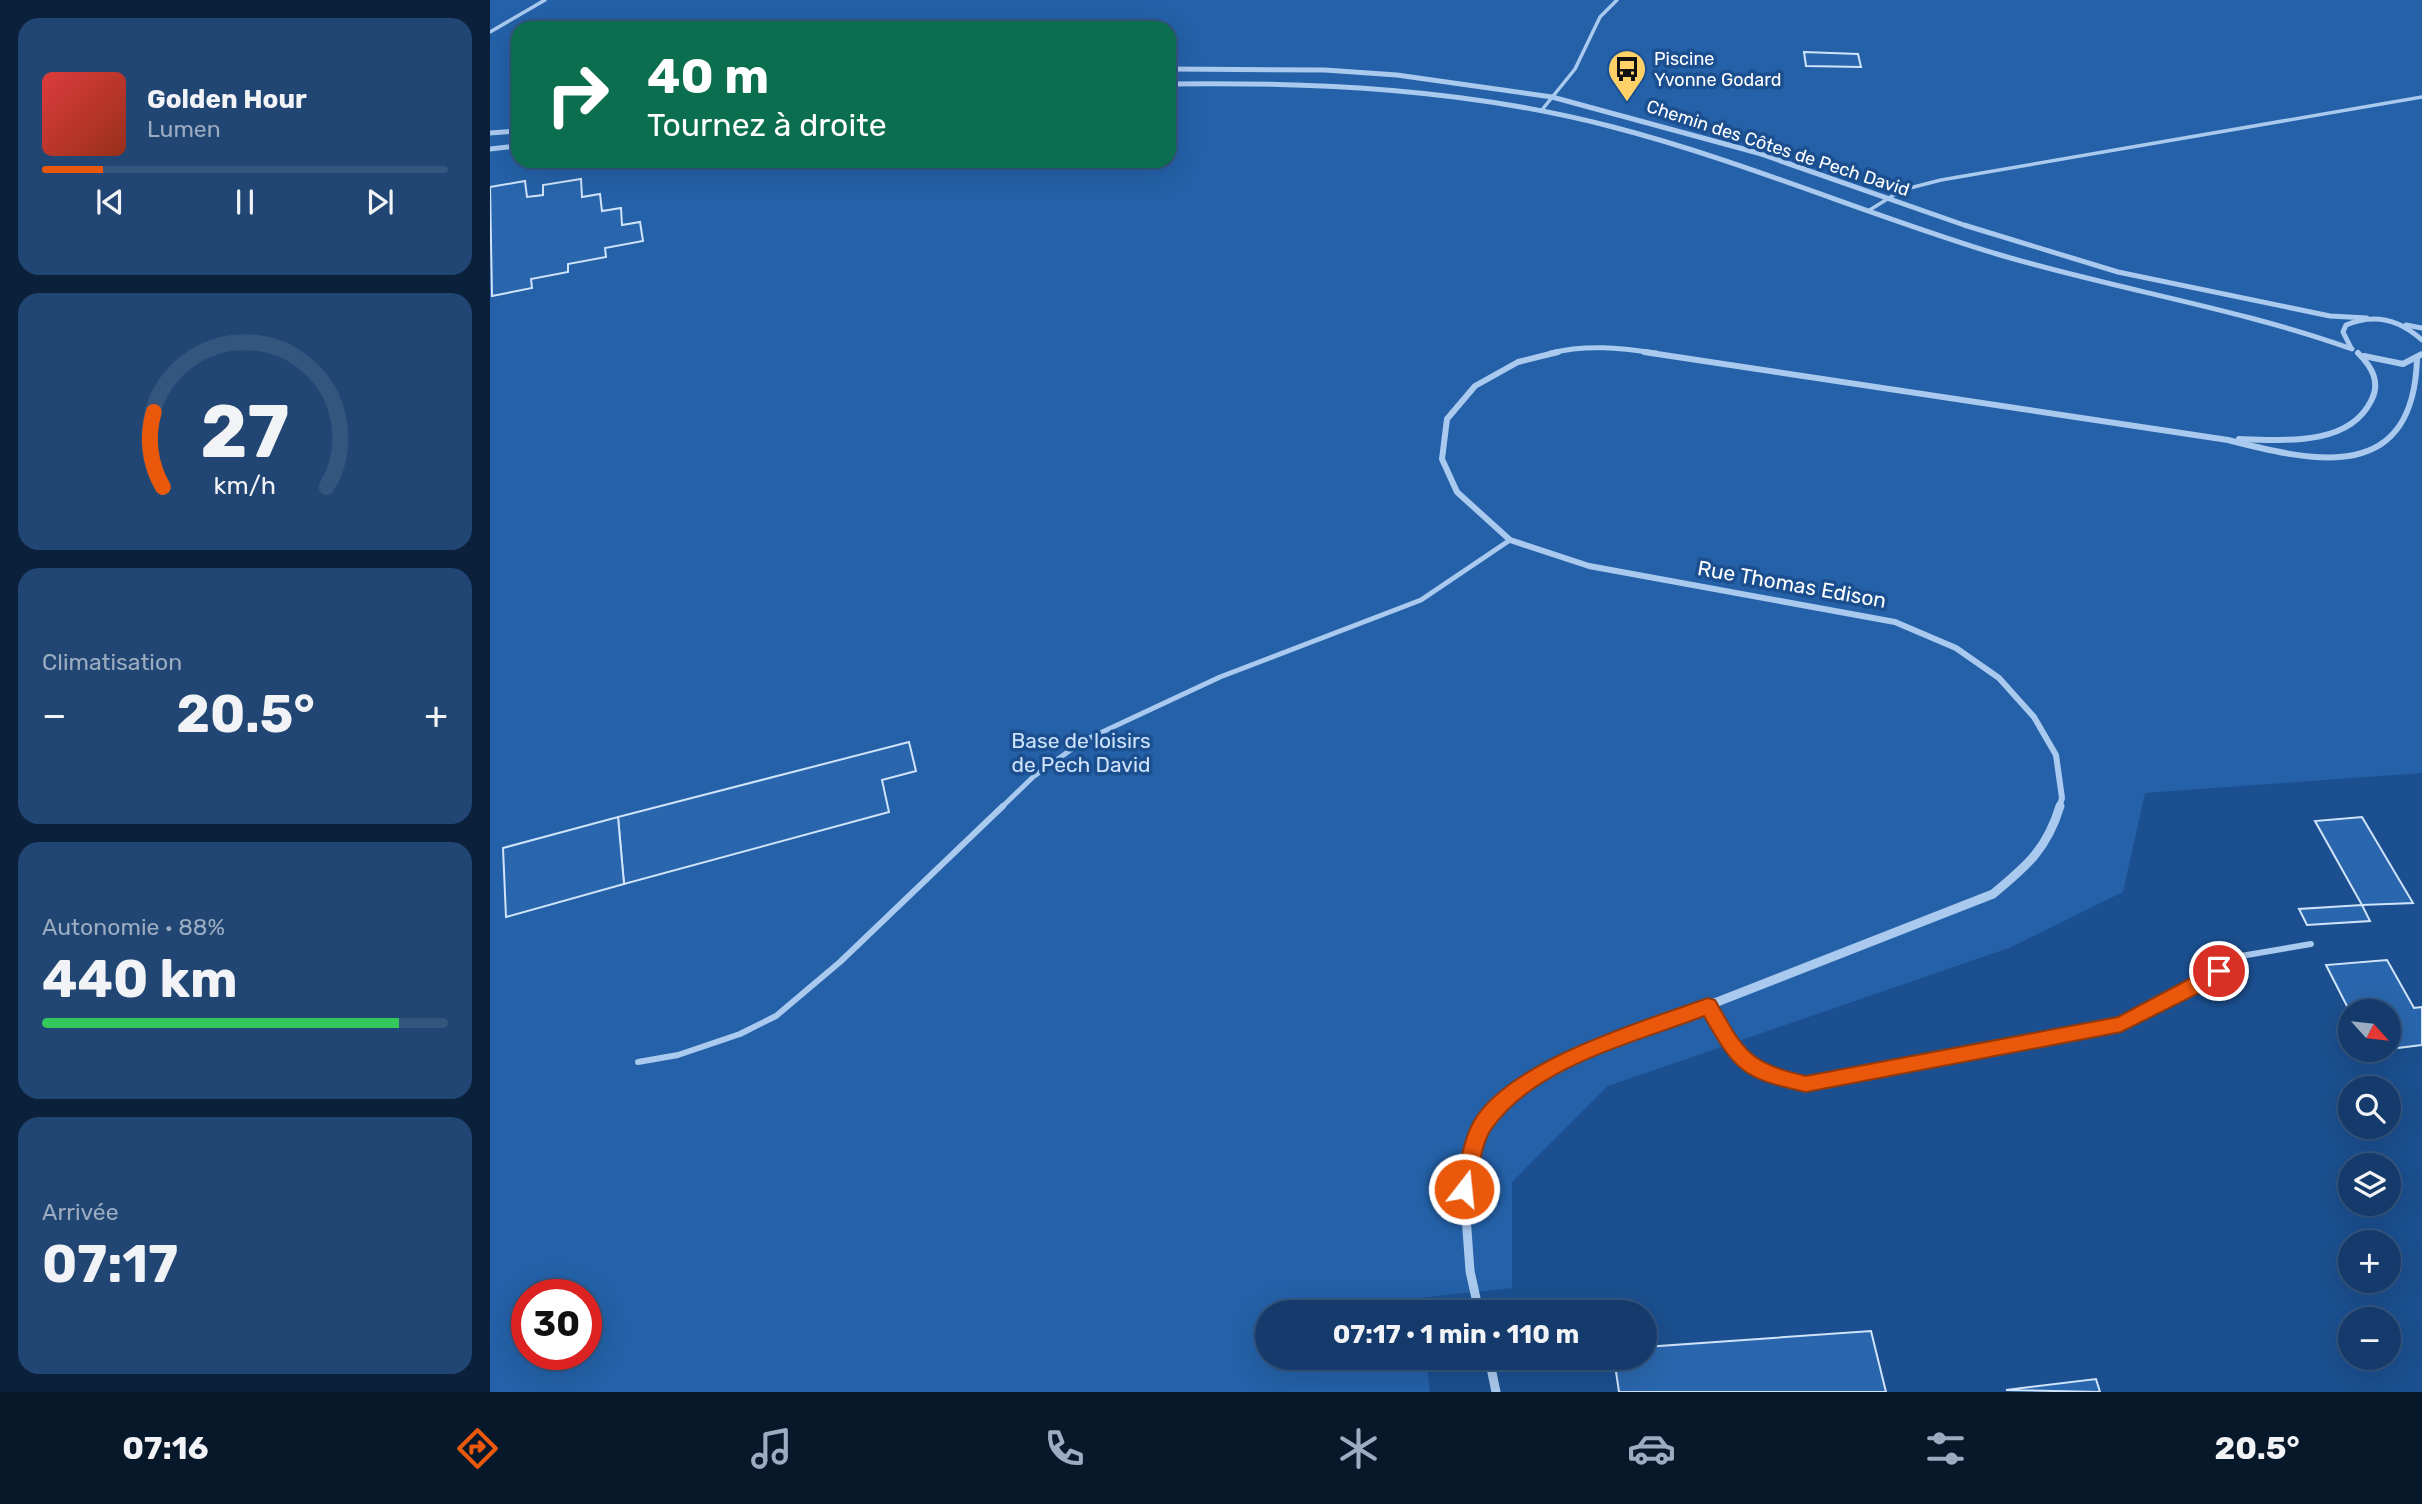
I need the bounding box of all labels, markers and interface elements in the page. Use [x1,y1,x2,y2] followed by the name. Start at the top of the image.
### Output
[647,47,769,105] text: 40 m
[1606,48,1648,103] bus stop icon: Piscine Yvonne Godard
[1654,48,1782,91] place label: Piscine Yvonne Godard
[532,49,623,140] icon: right
[147,84,307,115] text: Golden Hour
[1644,95,1912,201] street label: Chemin des Côtes de Pech David
[647,106,887,144] text: Tournez à droite
[147,115,221,143] text: Lumen
[91,183,129,221] icon: previous
[226,183,264,221] icon: pause
[361,183,399,221] icon: next
[200,390,290,476] text: 27
[214,471,276,500] text: km/h
[1696,555,1888,613] street label: Rue Thomas Edison
[42,648,182,676] text: Climatisation
[176,683,315,745] text: 20.5°
[42,692,67,738] text: −
[424,692,448,738] text: +
[1011,728,1151,777] park label: Base de loisirs de Pech David
[42,913,225,941] text: Autonomie · 88%
[2189,941,2249,1001] pin
[42,948,238,1010] text: 440 km
[2200,952,2238,990] icon: arrive
[2338,999,2401,1062] north arrow
[2338,999,2401,1370] map controls
[2338,1076,2401,1139] button: search
[1427,1152,1501,1226] position arrow
[2338,1153,2401,1216] button: layers
[42,1198,119,1226] text: Arrivée
[2338,1230,2401,1293] button: +
[42,1233,178,1295] text: 07:17
[511,1279,602,1370] speed limit sign: 30
[2338,1307,2401,1370] button: −
[1333,1319,1579,1350] text: 07:17 · 1 min · 110 m
[453,1424,502,1473] icon: directions
[747,1424,796,1473] icon: music
[1040,1424,1089,1473] icon: phone
[1334,1424,1383,1473] icon: climate
[1627,1424,1676,1473] icon: car
[1921,1424,1970,1473] icon: filters
[122,1429,208,1467] text: 07:16
[2214,1429,2300,1467] text: 20.5°

